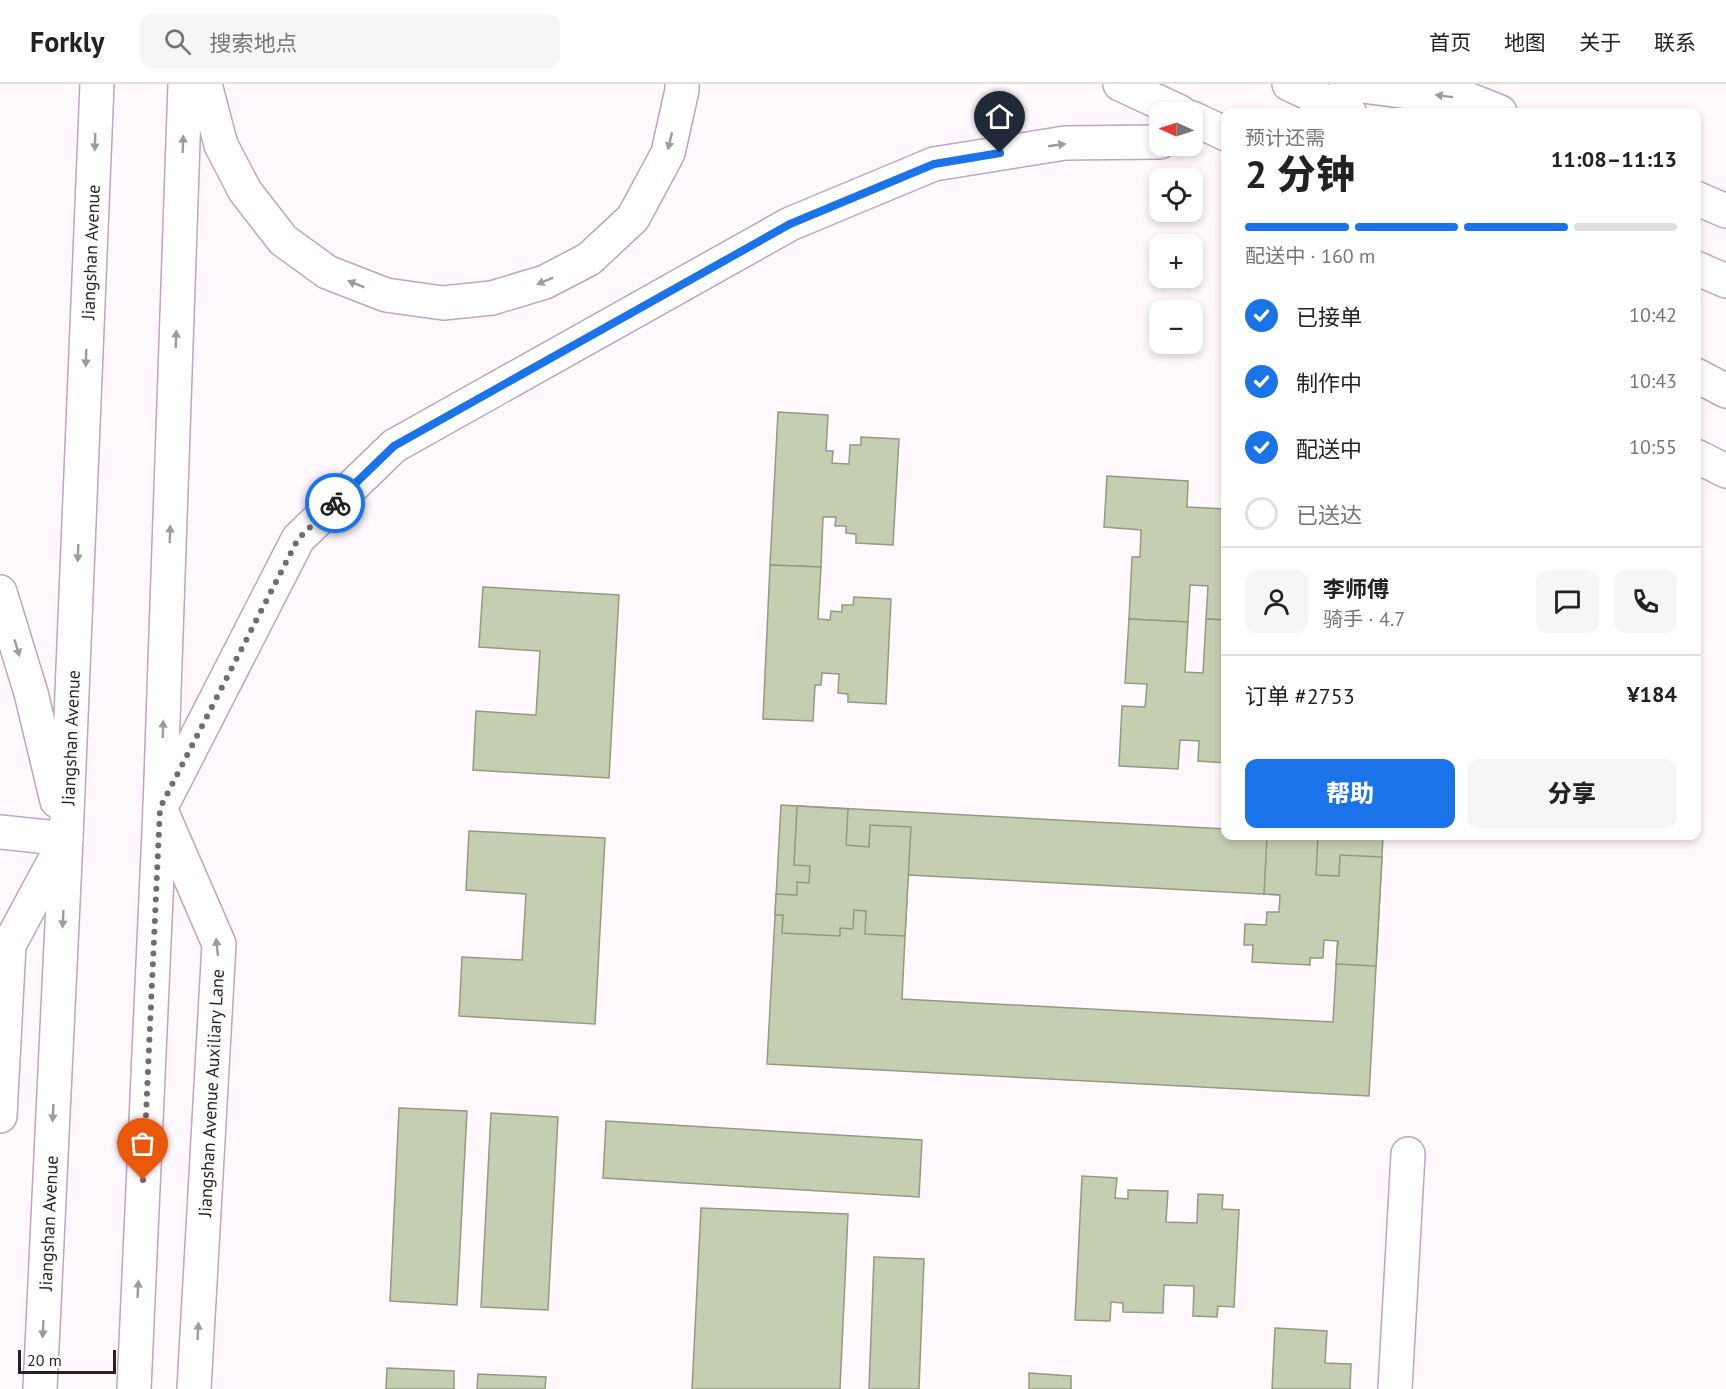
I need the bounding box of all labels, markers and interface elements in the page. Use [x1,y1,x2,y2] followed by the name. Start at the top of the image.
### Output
[140,14,560,68] search box
[30,23,104,60] text: Forkly
[161,25,194,58] icon: search
[209,29,297,57] text: 搜索地点
[1429,29,1471,56] text: 首页
[1504,29,1546,56] text: 地图
[1579,29,1621,56] text: 关于
[1654,29,1696,56] text: 联系
[974,91,1025,153] pin
[1434,92,1453,101] one-way arrow
[983,100,1016,133] icon: home
[1149,102,1203,156] north arrow
[1149,102,1203,354] map controls
[1245,125,1325,151] text: 预计还需
[665,132,675,150] one-way arrow
[90,133,99,152] one-way arrow
[179,135,188,154] one-way arrow
[1048,140,1067,149] one-way arrow
[1551,145,1677,173] text: 11:08–11:13
[1245,148,1355,199] text: 2 分钟
[1149,168,1203,222] button: locate
[76,184,104,321] street label: Jiangshan Avenue
[1149,234,1203,288] button: +
[1245,243,1375,269] text: 配送中 · 160 m
[536,276,554,286] one-way arrow
[347,279,365,288] one-way arrow
[1245,299,1278,332] icon: check
[1149,300,1203,354] button: −
[1629,302,1677,328] text: 10:42
[1296,303,1362,331] text: 已接单
[172,330,181,349] one-way arrow
[81,349,91,368] one-way arrow
[1245,365,1278,398] icon: check
[1629,368,1677,394] text: 10:43
[1296,369,1362,397] text: 制作中
[1245,431,1278,464] icon: check
[1629,434,1677,460] text: 10:55
[1296,435,1362,463] text: 配送中
[305,473,365,533] courier
[319,487,352,520] icon: bike
[1296,501,1362,529] text: 已送达
[165,525,174,544] one-way arrow
[73,544,83,563] one-way arrow
[1245,570,1308,633] button: person
[1536,570,1599,633] button: chat
[1614,570,1677,633] button: phone
[1323,575,1389,603] text: 李师傅
[1323,606,1405,632] text: 骑手 · 4.7
[13,639,22,657] one-way arrow
[56,670,84,807] street label: Jiangshan Avenue
[1627,680,1677,708] text: ¥184
[1245,682,1355,710] text: 订单 #2753
[158,720,167,739] one-way arrow
[1245,759,1455,828] button: 帮助
[1467,759,1677,828] button: 分享
[58,909,67,928] one-way arrow
[212,938,222,957] one-way arrow
[193,968,229,1219] street label: Jiangshan Avenue Auxiliary Lane
[49,1104,58,1123] one-way arrow
[117,1118,168,1180] pin
[126,1127,159,1160] icon: bag
[33,1155,63,1292] street label: Jiangshan Avenue
[134,1279,143,1298] one-way arrow
[39,1320,48,1339] one-way arrow
[193,1321,202,1340] one-way arrow
[18,1347,116,1374] scale bar
[27,1350,62,1370] text: 20 m

